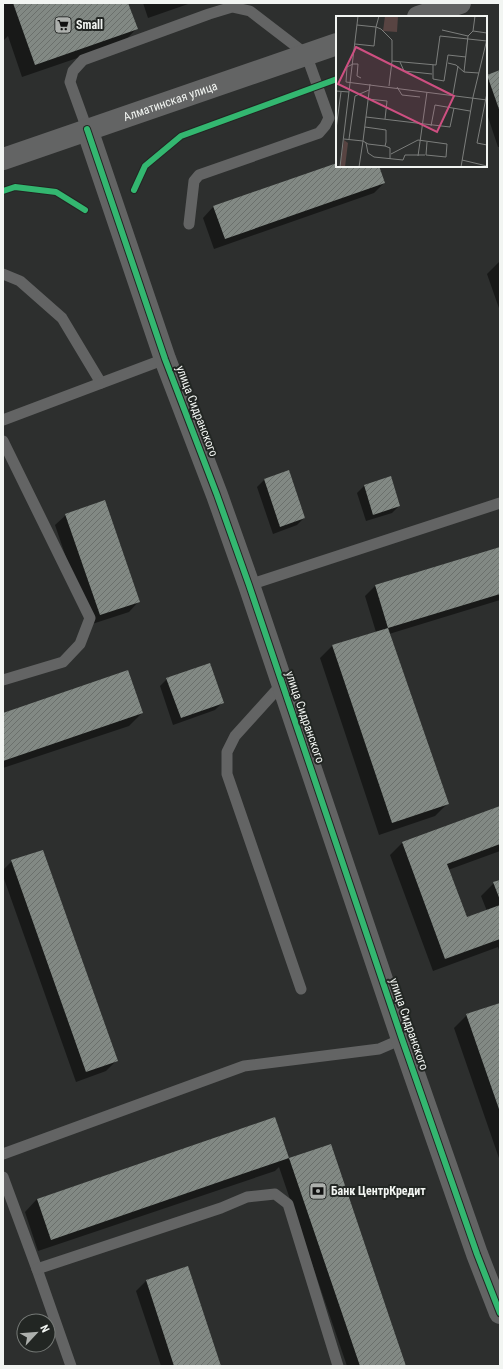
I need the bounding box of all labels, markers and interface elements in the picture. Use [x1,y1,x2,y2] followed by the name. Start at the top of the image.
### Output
[53,15,73,35] supermarket icon: Small
[336,16,487,167] inset map
[76,18,103,32] place label: Small
[121,79,219,124] street label: Алматинская улица
[173,363,221,459] street label: улица Сидранского
[283,669,327,765] street label: улица Сидранского
[387,976,431,1072] street label: улица Сидранского
[308,1181,328,1201] bank icon: Банк ЦентрКредит
[331,1184,426,1198] place label: Банк ЦентрКредит
[16,1313,56,1353] north arrow
[37,1323,52,1335] text: N

